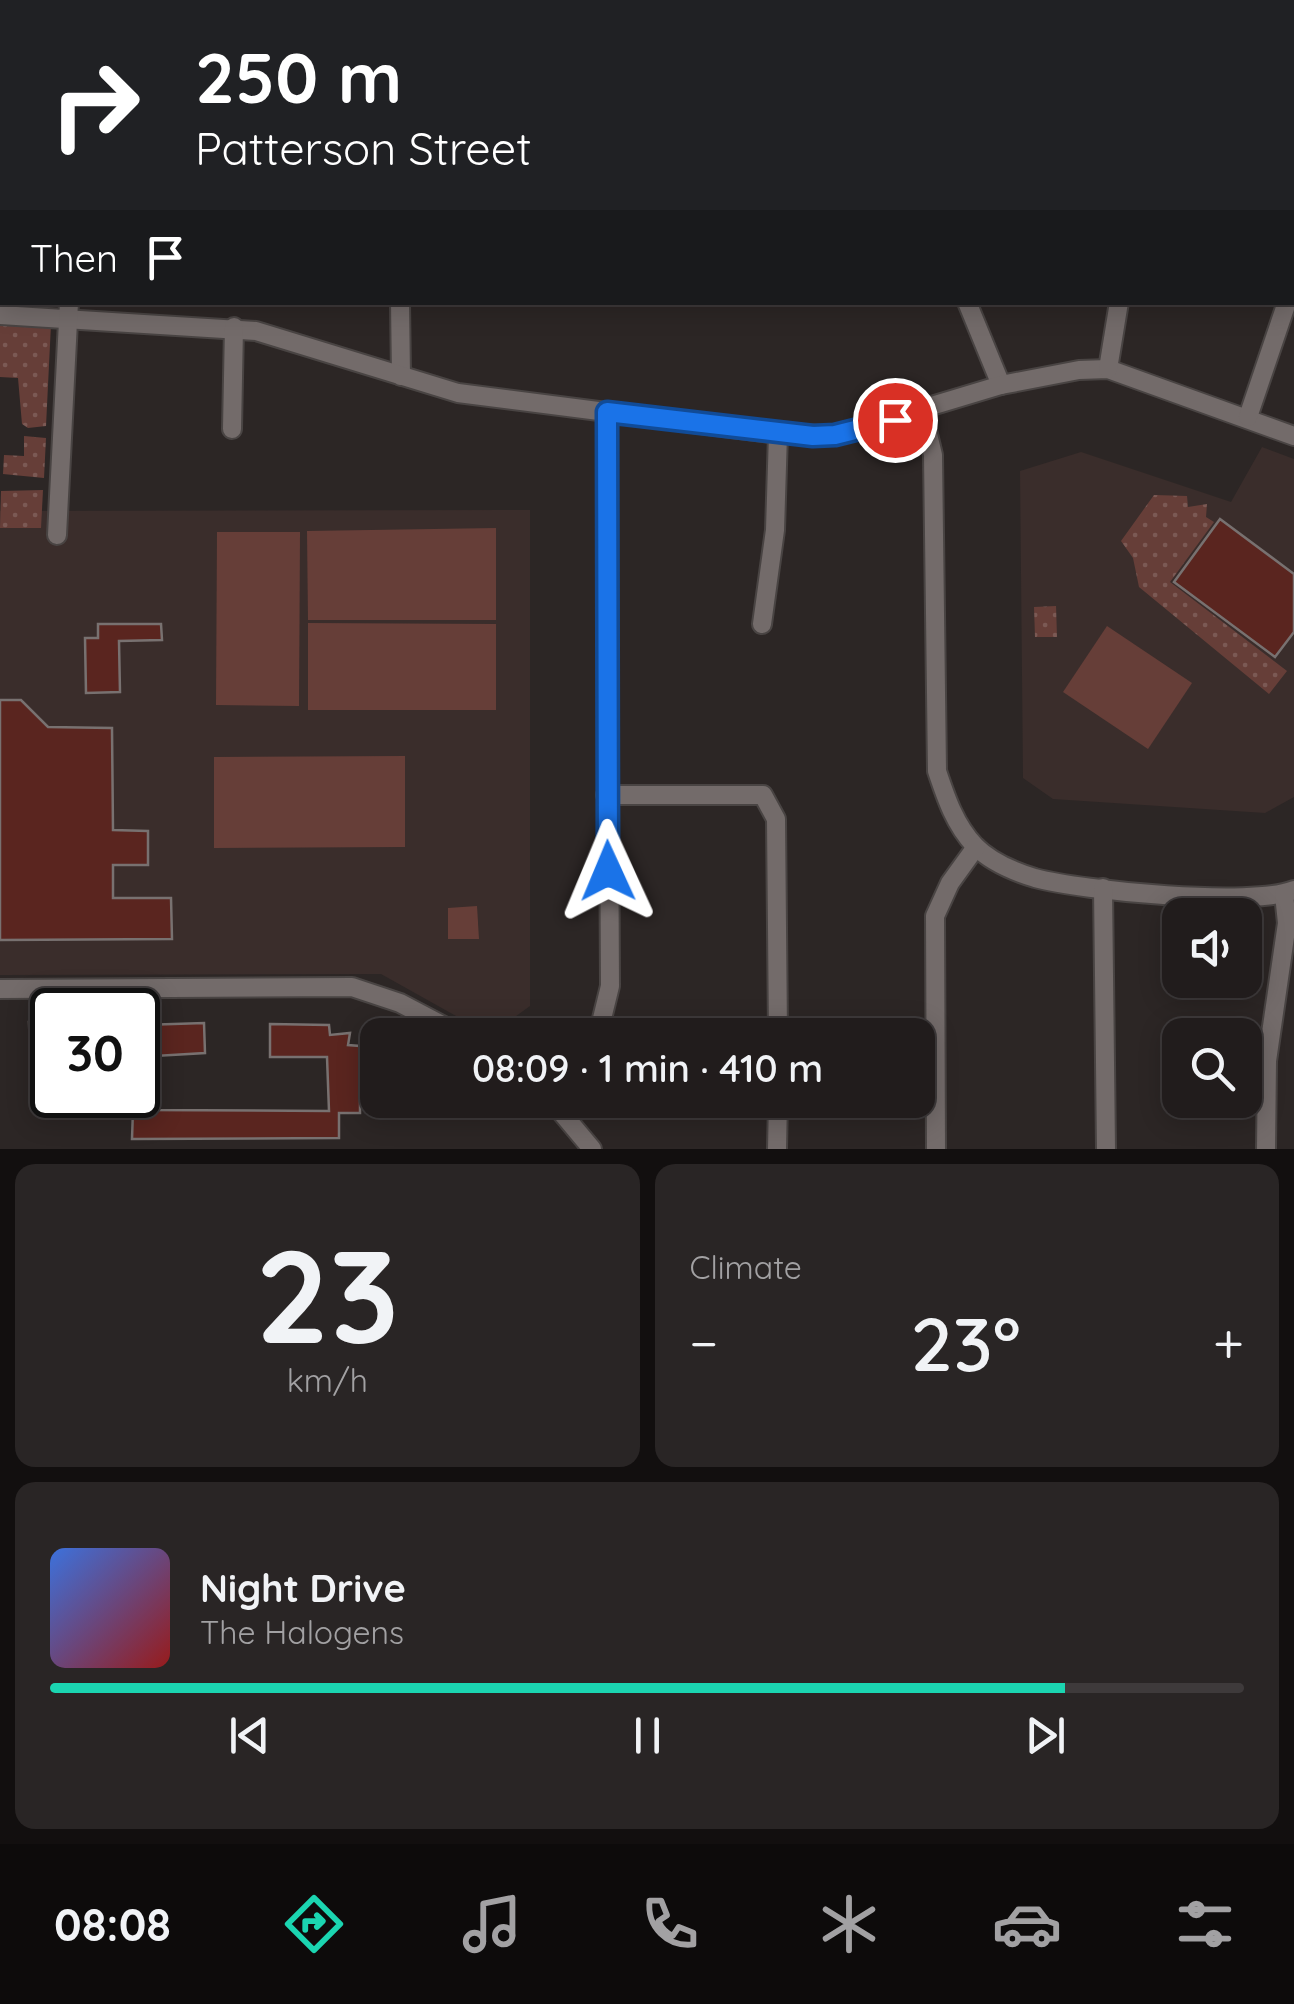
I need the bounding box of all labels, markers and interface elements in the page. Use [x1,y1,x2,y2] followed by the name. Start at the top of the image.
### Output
[195,33,402,121] text: 250 m
[30,40,160,170] icon: right
[195,120,531,176] text: Patterson Street
[138,230,193,285] icon: arrive
[30,234,118,282] text: Then
[853,378,938,463] pin
[868,393,923,448] icon: arrive
[556,819,660,923] position arrow
[1162,898,1262,1118] map controls
[1162,898,1262,998] button: sound
[30,988,160,1118] speed limit sign: 30
[1162,1018,1262,1118] button: search
[472,1044,823,1092] text: 08:09 · 1 min · 410 m
[255,1213,399,1376] text: 23
[690,1247,802,1287] text: Climate
[910,1296,1021,1390] text: 23°
[690,1308,718,1377] text: −
[1213,1308,1244,1377] text: +
[287,1360,368,1400] text: km/h
[200,1564,406,1612] text: Night Drive
[200,1612,404,1652] text: The Halogens
[222,1708,277,1763] icon: previous
[620,1708,675,1763] icon: pause
[1018,1708,1073,1763] icon: next
[279,1889,349,1959] icon: directions
[457,1889,527,1959] icon: music
[635,1889,705,1959] icon: phone
[814,1889,884,1959] icon: climate
[992,1889,1062,1959] icon: car
[1170,1889,1240,1959] icon: filters
[54,1896,171,1952] text: 08:08

